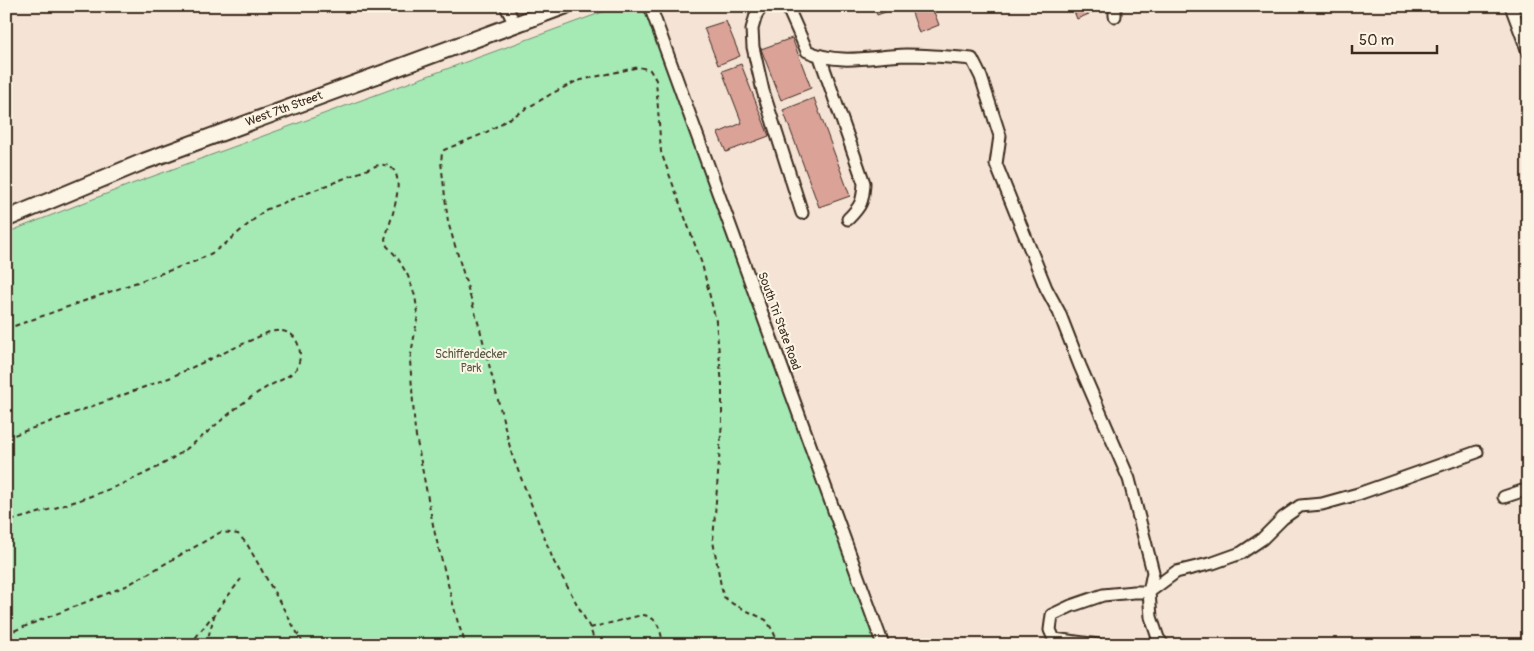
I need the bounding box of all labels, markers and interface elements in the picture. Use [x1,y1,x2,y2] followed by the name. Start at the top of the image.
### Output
[1352,22,1436,54] scale bar
[1359,31,1394,50] text: 50 m
[243,88,325,130] street label: West 7th Street
[754,270,804,372] street label: South Tri State Road
[435,347,508,376] park label: Schifferdecker Park

